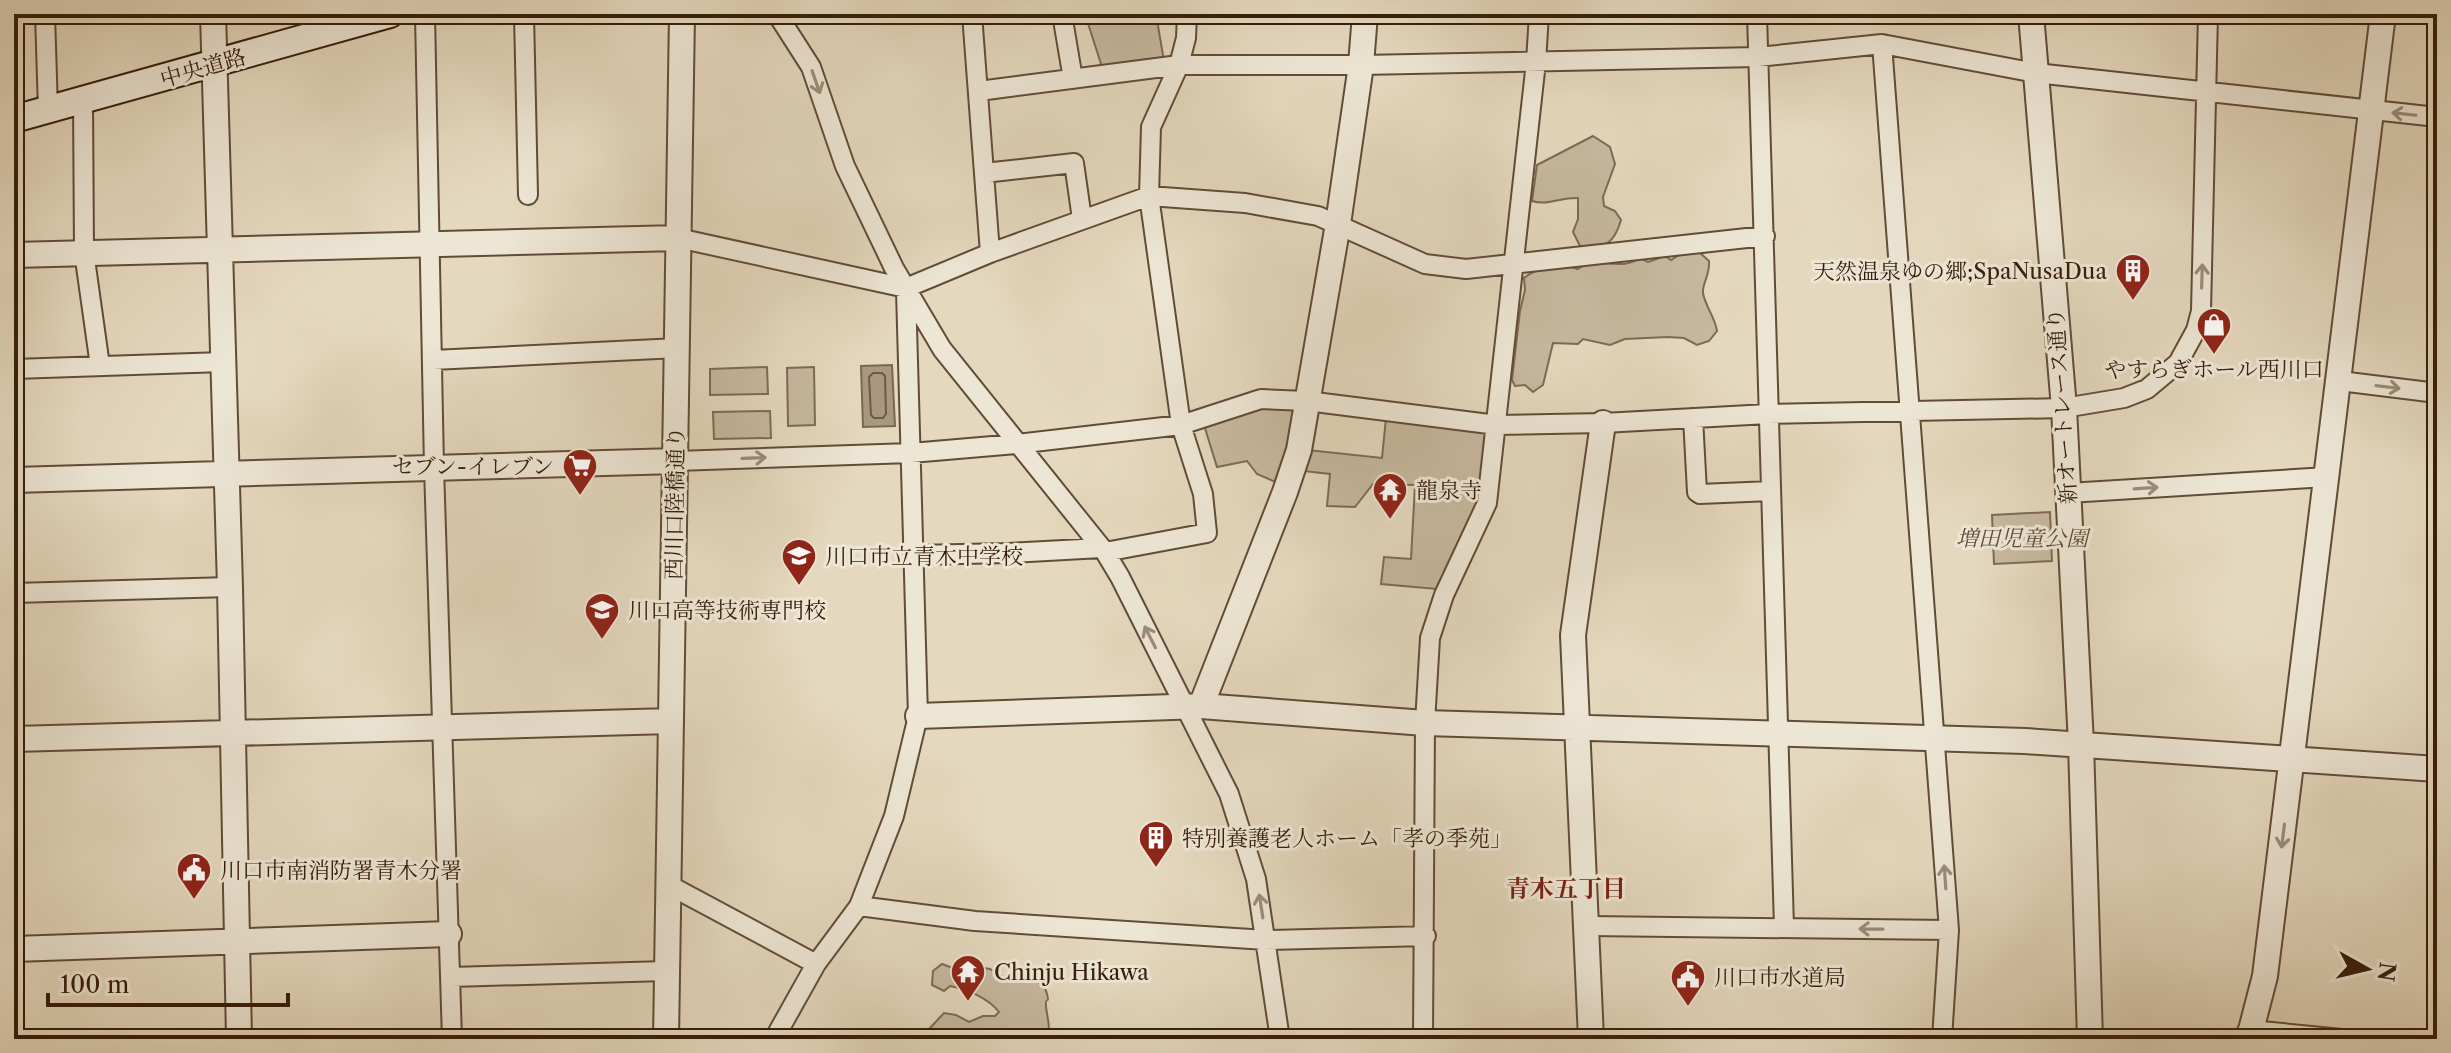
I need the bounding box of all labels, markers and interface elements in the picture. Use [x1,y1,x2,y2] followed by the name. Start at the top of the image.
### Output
[157,43,249,93] street label: 中央道路
[809,69,824,94] one-way arrow
[2391,106,2418,121] one-way arrow
[2114,252,2152,302] building icon: 天然温泉ゆの郷;SpaNusaDua
[1813,258,2107,285] place label: 天然温泉ゆの郷;SpaNusaDua
[2194,263,2209,290] one-way arrow
[2195,306,2233,356] shop icon: やすらぎホール西川口
[2042,307,2082,505] street label: 新オートレース通り
[2104,356,2324,383] place label: やすらぎホール西川口
[2374,380,2401,395] one-way arrow
[660,426,690,580] street label: 西川口陸橋通り
[561,447,599,497] supermarket icon: セブン-イレブン
[740,451,767,466] one-way arrow
[392,453,554,480] place label: セブン-イレブン
[1371,471,1409,521] temple icon: 龍泉寺
[1416,477,1482,504] place label: 龍泉寺
[2132,480,2159,495] one-way arrow
[1956,525,2091,552] park label: 増田児童公園
[780,537,818,587] school or university icon: 川口市立青木中学校
[825,543,1023,570] place label: 川口市立青木中学校
[583,591,621,641] school or university icon: 川口高等技術専門校
[628,597,826,624] place label: 川口高等技術専門校
[1142,626,1157,650] one-way arrow
[1137,819,1175,869] building icon: 特別養護老人ホーム「孝の季苑」
[2275,823,2290,849] one-way arrow
[1182,825,1512,852] place label: 特別養護老人ホーム「孝の季苑」
[175,851,213,901] public building icon: 川口市南消防署青木分署
[220,857,462,884] place label: 川口市南消防署青木分署
[1937,865,1952,891] one-way arrow
[1506,874,1626,903] district label: 青木五丁目
[1252,894,1267,920] one-way arrow
[1858,921,1885,936] one-way arrow
[2327,929,2407,1009] north arrow
[949,953,987,1003] temple icon: Chinju Hikawa
[48,957,288,1007] scale bar
[1669,958,1707,1008] public building icon: 川口市水道局
[994,959,1149,986] place label: Chinju Hikawa
[2372,960,2401,983] text: N
[1714,964,1846,991] place label: 川口市水道局
[60,970,129,999] text: 100 m

